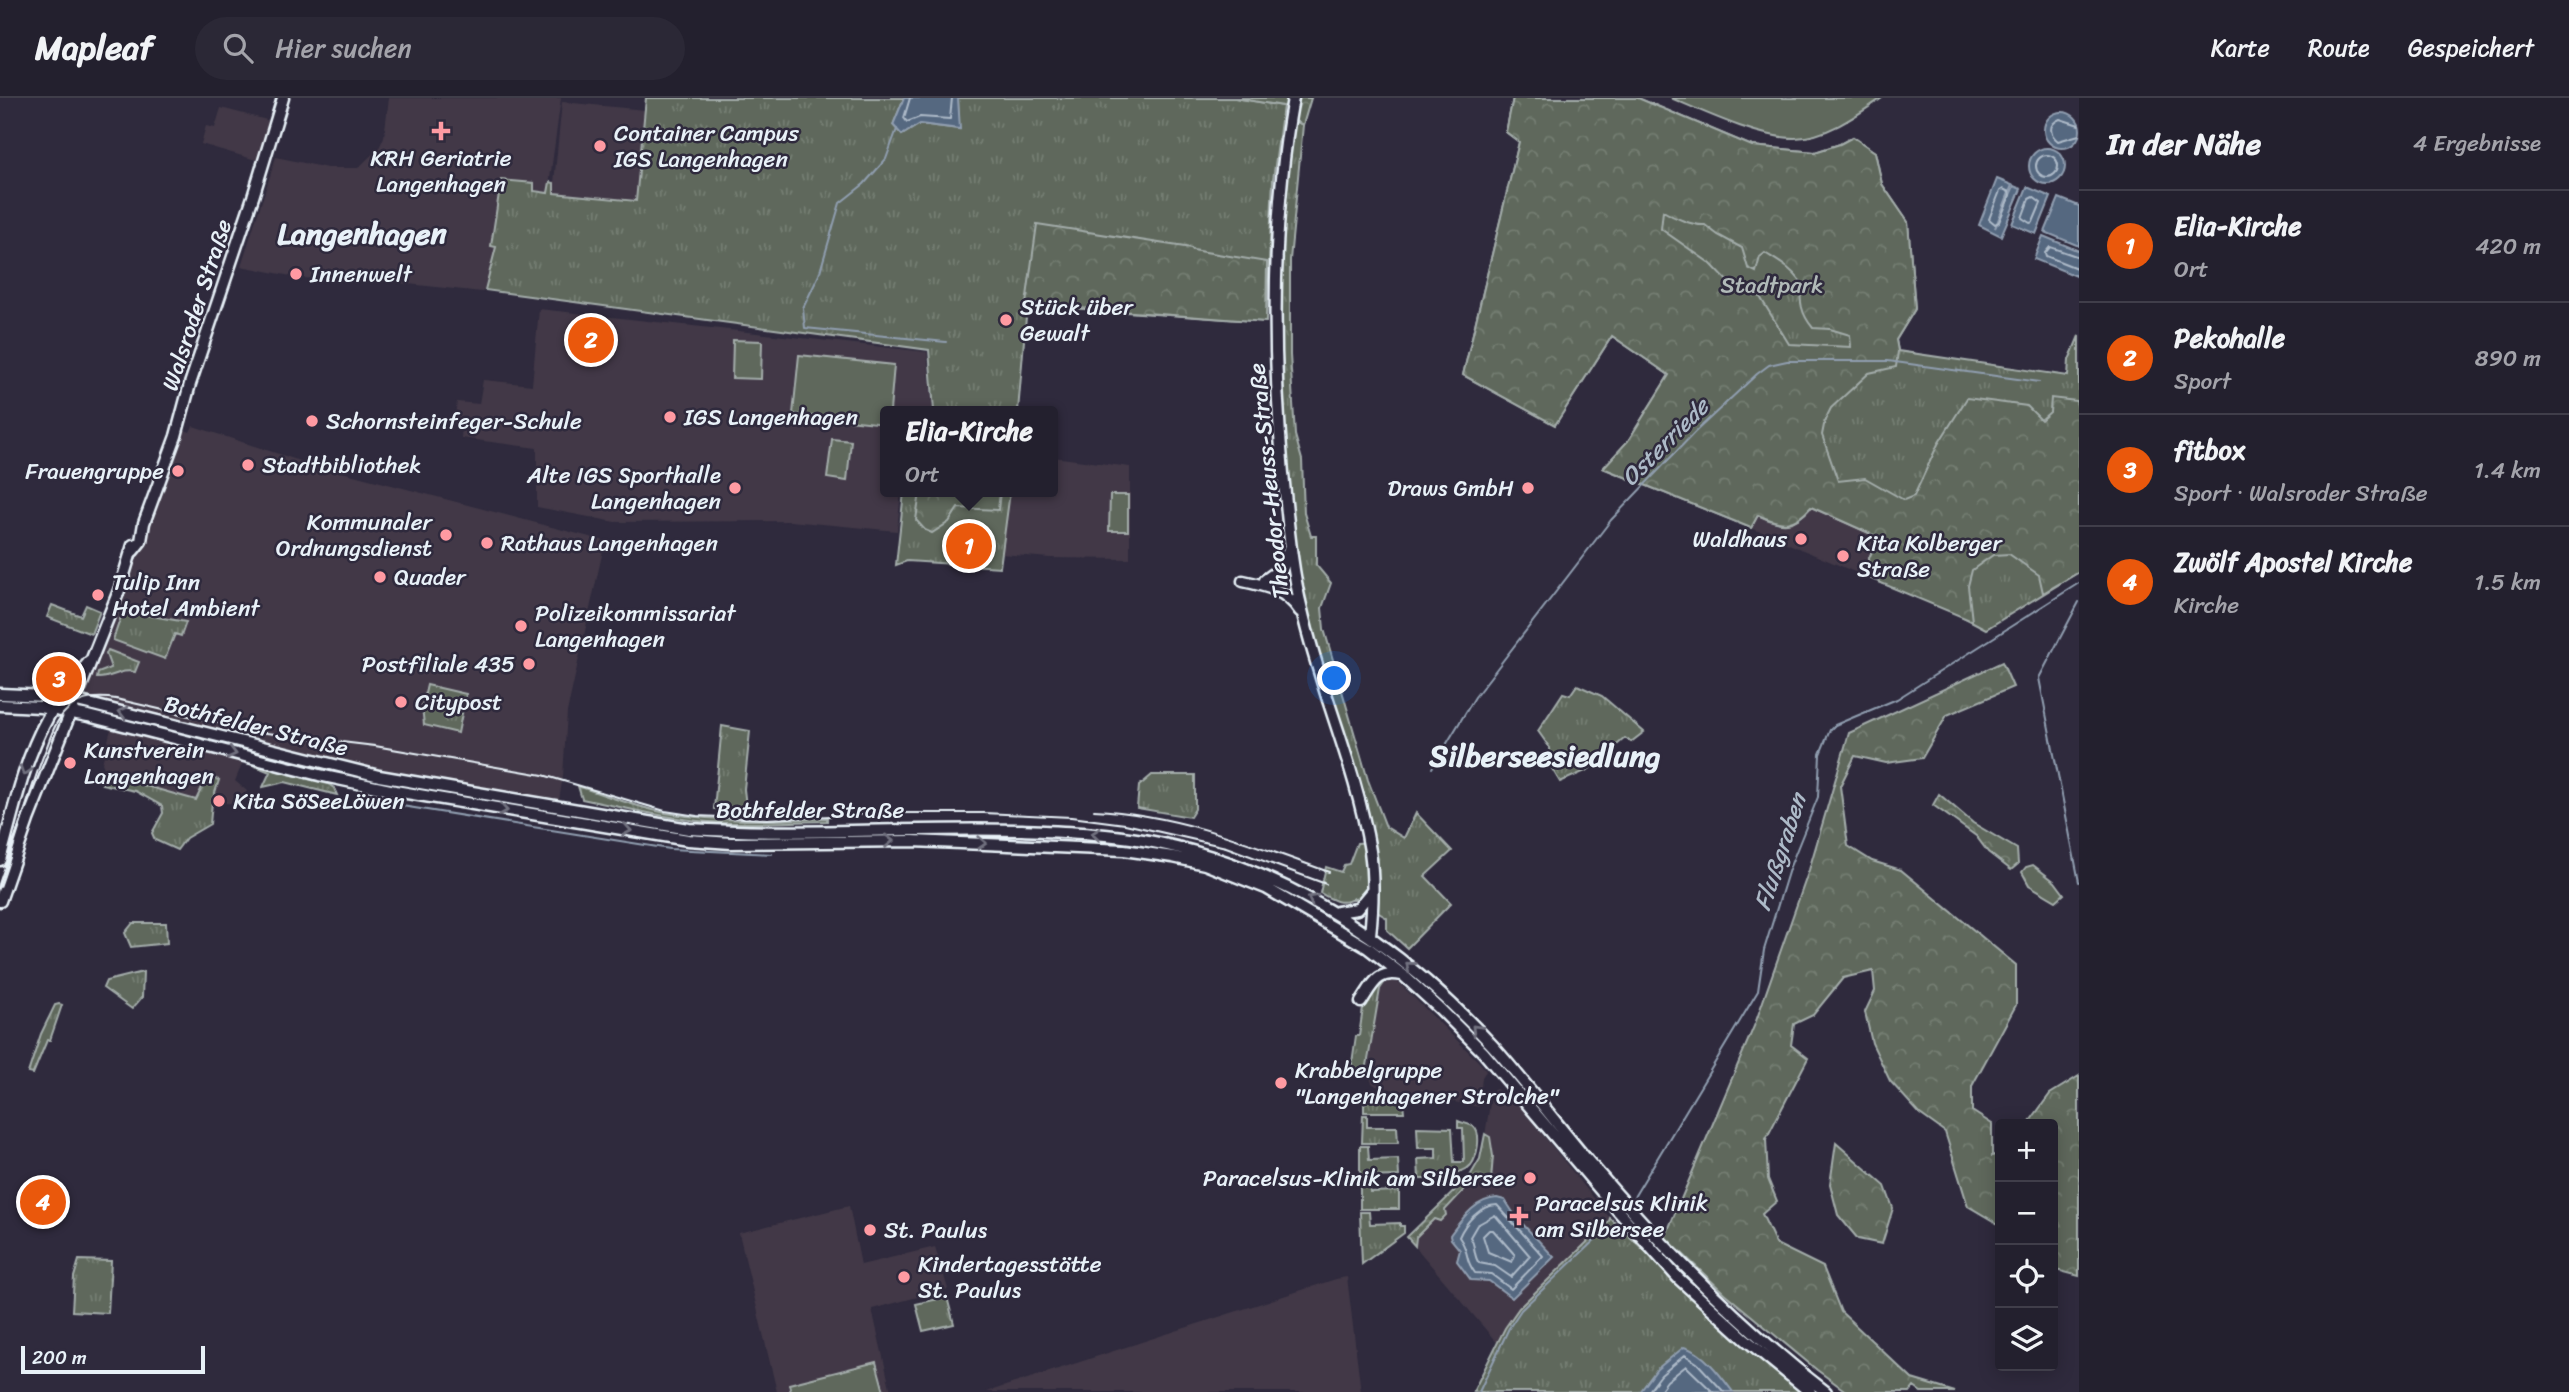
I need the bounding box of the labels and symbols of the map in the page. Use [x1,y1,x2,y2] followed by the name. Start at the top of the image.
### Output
[613,113,799,180] place label: Container Campus IGS Langenhagen
[431,121,451,141] marker: KRH Geriatrie Langenhagen
[370,138,512,205] place label: KRH Geriatrie Langenhagen
[592,138,608,154] marker: Container Campus IGS Langenhagen
[277,207,448,261] district label: Langenhagen
[150,214,244,396] street label: Walsroder Straße
[309,254,413,295] place label: Innenwelt
[1721,265,1823,306] park label: Stadtpark
[288,266,304,282] marker: Innenwelt
[1020,287,1134,354] place label: Stück über Gewalt
[998,312,1014,328] marker: Stück über Gewalt
[568,314,614,366] pin: 2
[1236,361,1302,601] street label: Theodor-Heuss-Straße
[1610,386,1721,497] water label: Osterriede
[683,397,858,438] place label: IGS Langenhagen
[326,401,582,442] place label: Schornsteinfeger-Schule
[662,409,678,425] marker: IGS Langenhagen
[304,413,320,429] marker: Schornsteinfeger-Schule
[262,445,421,486] place label: Stadtbibliothek
[25,451,164,492] place label: Frauengruppe
[526,455,721,522] place label: Alte IGS Sporthalle Langenhagen
[240,457,256,473] marker: Stadtbibliothek
[170,463,186,479] marker: Frauengruppe
[1387,468,1514,509] place label: Draws GmbH
[727,480,743,496] marker: Alte IGS Sporthalle Langenhagen
[1520,480,1536,496] marker: Draws GmbH
[276,502,434,569] place label: Kommunaler Ordnungsdienst
[1693,519,1787,560] place label: Waldhaus
[946,520,992,572] pin: 1
[501,523,718,564] place label: Rathaus Langenhagen
[1857,523,2003,590] place label: Kita Kolberger Straße
[438,527,454,543] marker: Kommunaler Ordnungsdienst
[1793,531,1809,547] marker: Waldhaus
[479,535,495,551] marker: Rathaus Langenhagen
[1835,548,1851,564] marker: Kita Kolberger Straße
[394,557,467,598] place label: Quader
[112,562,261,629] place label: Tulip Inn Hotel Ambient
[372,569,388,585] marker: Quader
[90,587,106,603] marker: Tulip Inn Hotel Ambient
[535,593,737,660] place label: Polizeikommissariat Langenhagen
[513,618,529,634] marker: Polizeikommissariat Langenhagen
[362,644,515,685] place label: Postfiliale 435
[36,653,82,705] pin: 3
[521,656,537,672] marker: Postfiliale 435
[1317,661,1351,695] your location
[415,682,502,723] place label: Citypost
[160,683,353,769] street label: Bothfelder Straße
[393,694,409,710] marker: Citypost
[117,706,129,720] one-way arrow
[1428,729,1661,783] district label: Silberseesiedlung
[84,730,215,797] place label: Kunstverein Langenhagen
[226,745,238,759] one-way arrow
[62,755,78,771] marker: Kunstverein Langenhagen
[19,764,33,777] one-way arrow
[233,781,405,822] place label: Kita SöSeeLöwen
[1741,785,1820,916] water label: Flußgraben
[716,790,904,831] street label: Bothfelder Straße
[211,793,227,809] marker: Kita SöSeeLöwen
[497,802,509,817] one-way arrow
[621,822,632,837] one-way arrow
[1090,827,1101,842] one-way arrow
[885,833,895,849] one-way arrow
[976,836,987,851] one-way arrow
[1307,894,1319,908] one-way arrow
[1405,962,1418,974] one-way arrow
[1471,1024,1484,1037] one-way arrow
[1295,1050,1560,1117] place label: Krabbelgruppe "Langenhagener Strolche"
[1273,1075,1289,1091] marker: Krabbelgruppe "Langenhagener Strolche"
[1203,1158,1516,1199] place label: Paracelsus-Klinik am Silbersee
[1522,1170,1538,1186] marker: Paracelsus-Klinik am Silbersee
[20,1176,66,1228] pin: 4
[1535,1183,1708,1250] place label: Paracelsus Klinik am Silbersee
[1509,1206,1529,1226] marker: Paracelsus Klinik am Silbersee
[884,1210,988,1251] place label: St. Paulus
[862,1222,878,1238] marker: St. Paulus
[918,1244,1102,1311] place label: Kindertagesstätte St. Paulus
[896,1269,912,1285] marker: Kindertagesstätte St. Paulus
[21,1343,205,1375] scale bar

